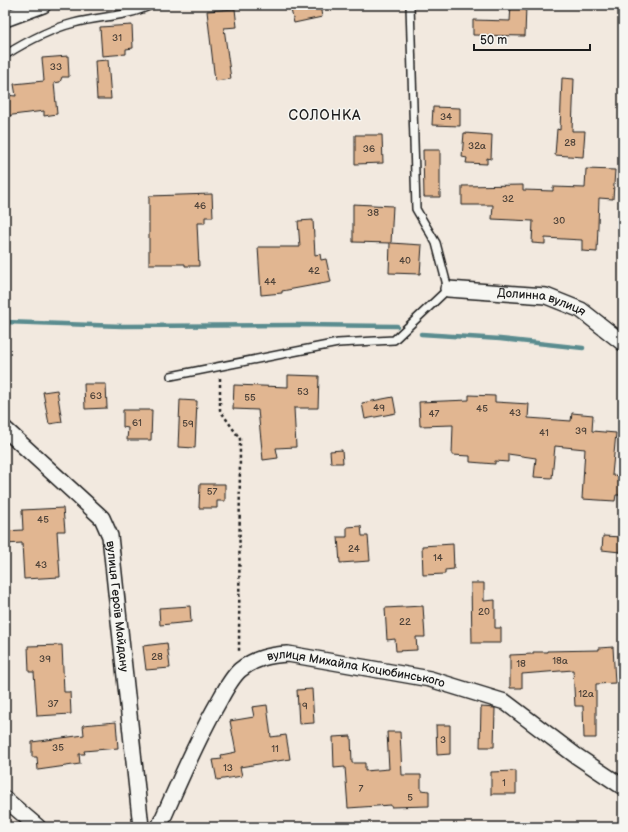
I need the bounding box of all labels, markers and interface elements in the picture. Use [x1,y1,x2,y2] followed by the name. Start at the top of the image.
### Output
[474,26,590,52] scale bar
[112,32,122,44] house number: 31
[480,33,507,48] text: 50 m
[50,61,62,73] house number: 33
[288,107,362,124] district label: СОЛОНКА
[440,111,452,123] house number: 34
[564,137,576,149] house number: 28
[468,140,486,152] house number: 32а
[363,143,375,155] house number: 36
[502,193,514,205] house number: 32
[194,200,206,212] house number: 46
[367,207,379,219] house number: 38
[553,215,565,227] house number: 30
[399,255,411,267] house number: 40
[308,265,320,277] house number: 42
[264,276,276,288] house number: 44
[497,285,590,319] street label: Долинна вулиця
[297,386,309,398] house number: 53
[90,390,102,402] house number: 63
[244,392,256,404] house number: 55
[373,402,385,414] house number: 49
[476,403,488,415] house number: 45
[509,407,521,419] house number: 43
[428,408,440,420] house number: 47
[132,417,142,429] house number: 61
[182,418,194,430] house number: 59
[575,425,587,437] house number: 39
[539,427,549,439] house number: 41
[207,486,217,498] house number: 57
[37,514,49,526] house number: 45
[103,540,132,673] street label: вулиця Героїв Майдану
[348,543,360,555] house number: 24
[433,552,443,564] house number: 14
[35,559,47,571] house number: 43
[478,606,490,618] house number: 20
[399,616,411,628] house number: 22
[266,646,447,691] street label: вулиця Михайла Коцюбинського
[151,651,163,663] house number: 28
[39,653,51,665] house number: 39
[552,655,568,667] house number: 18а
[516,658,526,670] house number: 18
[578,688,594,700] house number: 12а
[47,698,59,710] house number: 37
[302,700,308,712] house number: 9
[440,734,446,746] house number: 3
[52,742,64,754] house number: 35
[271,743,279,755] house number: 11
[223,762,233,774] house number: 13
[502,777,506,789] house number: 1
[359,783,364,795] house number: 7
[407,792,413,804] house number: 5

